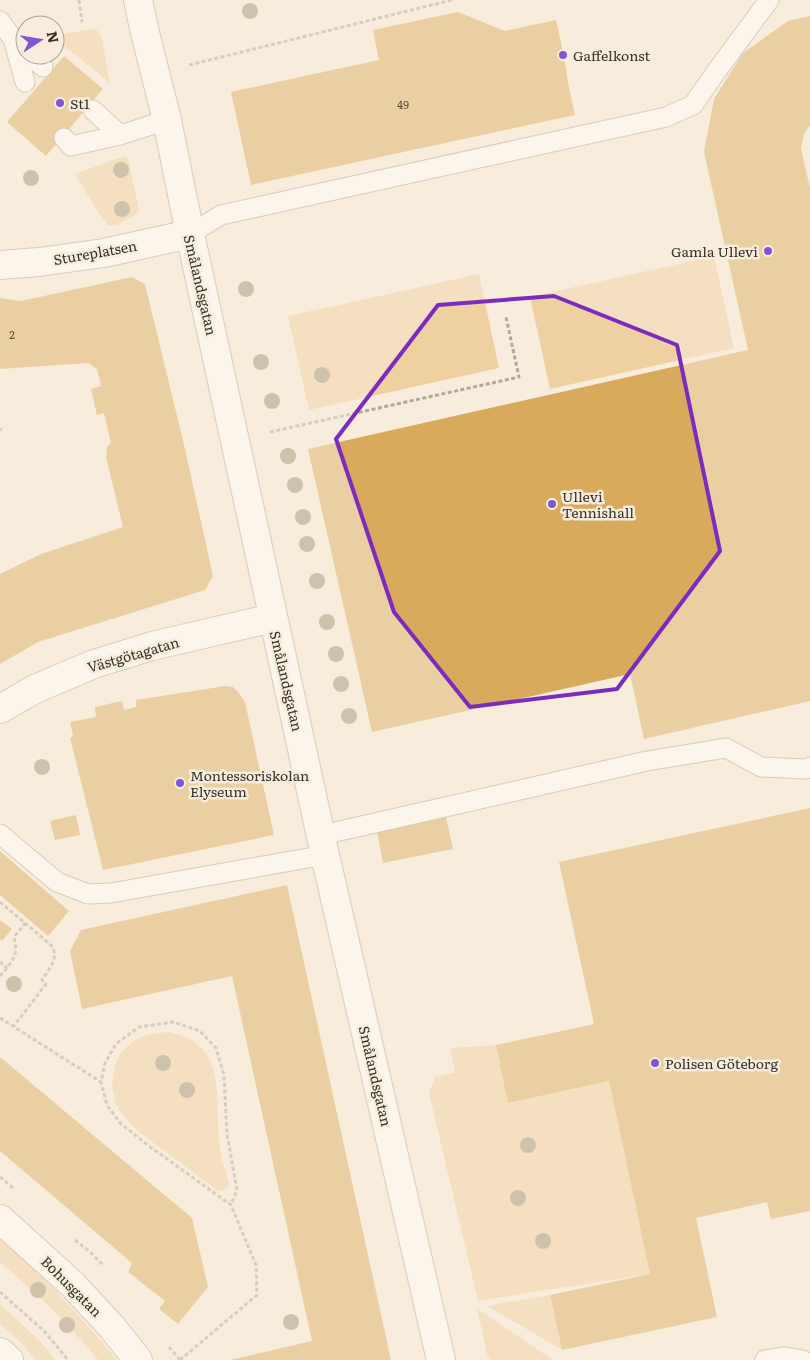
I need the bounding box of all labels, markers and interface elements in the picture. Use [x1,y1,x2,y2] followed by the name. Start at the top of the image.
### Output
[15,15,65,65] north arrow
[43,29,65,45] text: N
[573,45,650,65] place label: Gaffelkonst
[557,49,569,61] marker: Gaffelkonst
[70,93,90,113] place label: St1
[397,96,409,112] house number: 49
[54,97,66,109] marker: St1
[180,233,222,337] street label: Smålandsgatan
[52,235,138,269] street label: Stureplatsen
[671,241,758,261] place label: Gamla Ullevi
[762,245,774,257] marker: Gamla Ullevi
[9,326,15,342] house number: 2
[562,486,634,522] place label: Ullevi Tennishall
[546,498,558,510] marker: Ullevi Tennishall
[266,629,308,733] street label: Smålandsgatan
[85,631,181,677] street label: Västgötagatan
[190,765,309,801] place label: Montessoriskolan Elyseum
[174,777,186,789] marker: Montessoriskolan Elyseum
[355,1024,397,1128] street label: Smålandsgatan
[665,1053,778,1073] place label: Polisen Göteborg
[649,1057,661,1069] marker: Polisen Göteborg
[37,1251,107,1321] street label: Bohusgatan

